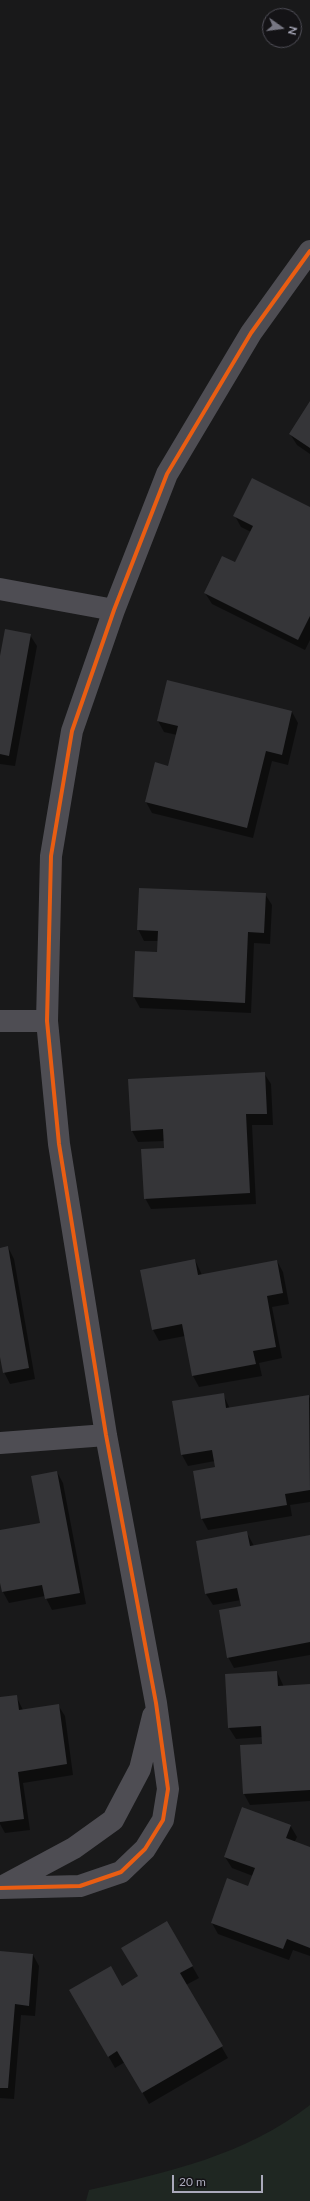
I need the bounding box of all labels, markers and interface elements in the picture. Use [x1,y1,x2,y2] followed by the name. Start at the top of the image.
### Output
[262,8,302,48] north arrow
[286,25,300,36] text: N
[174,2167,265,2193] scale bar
[179,2174,206,2189] text: 20 m

